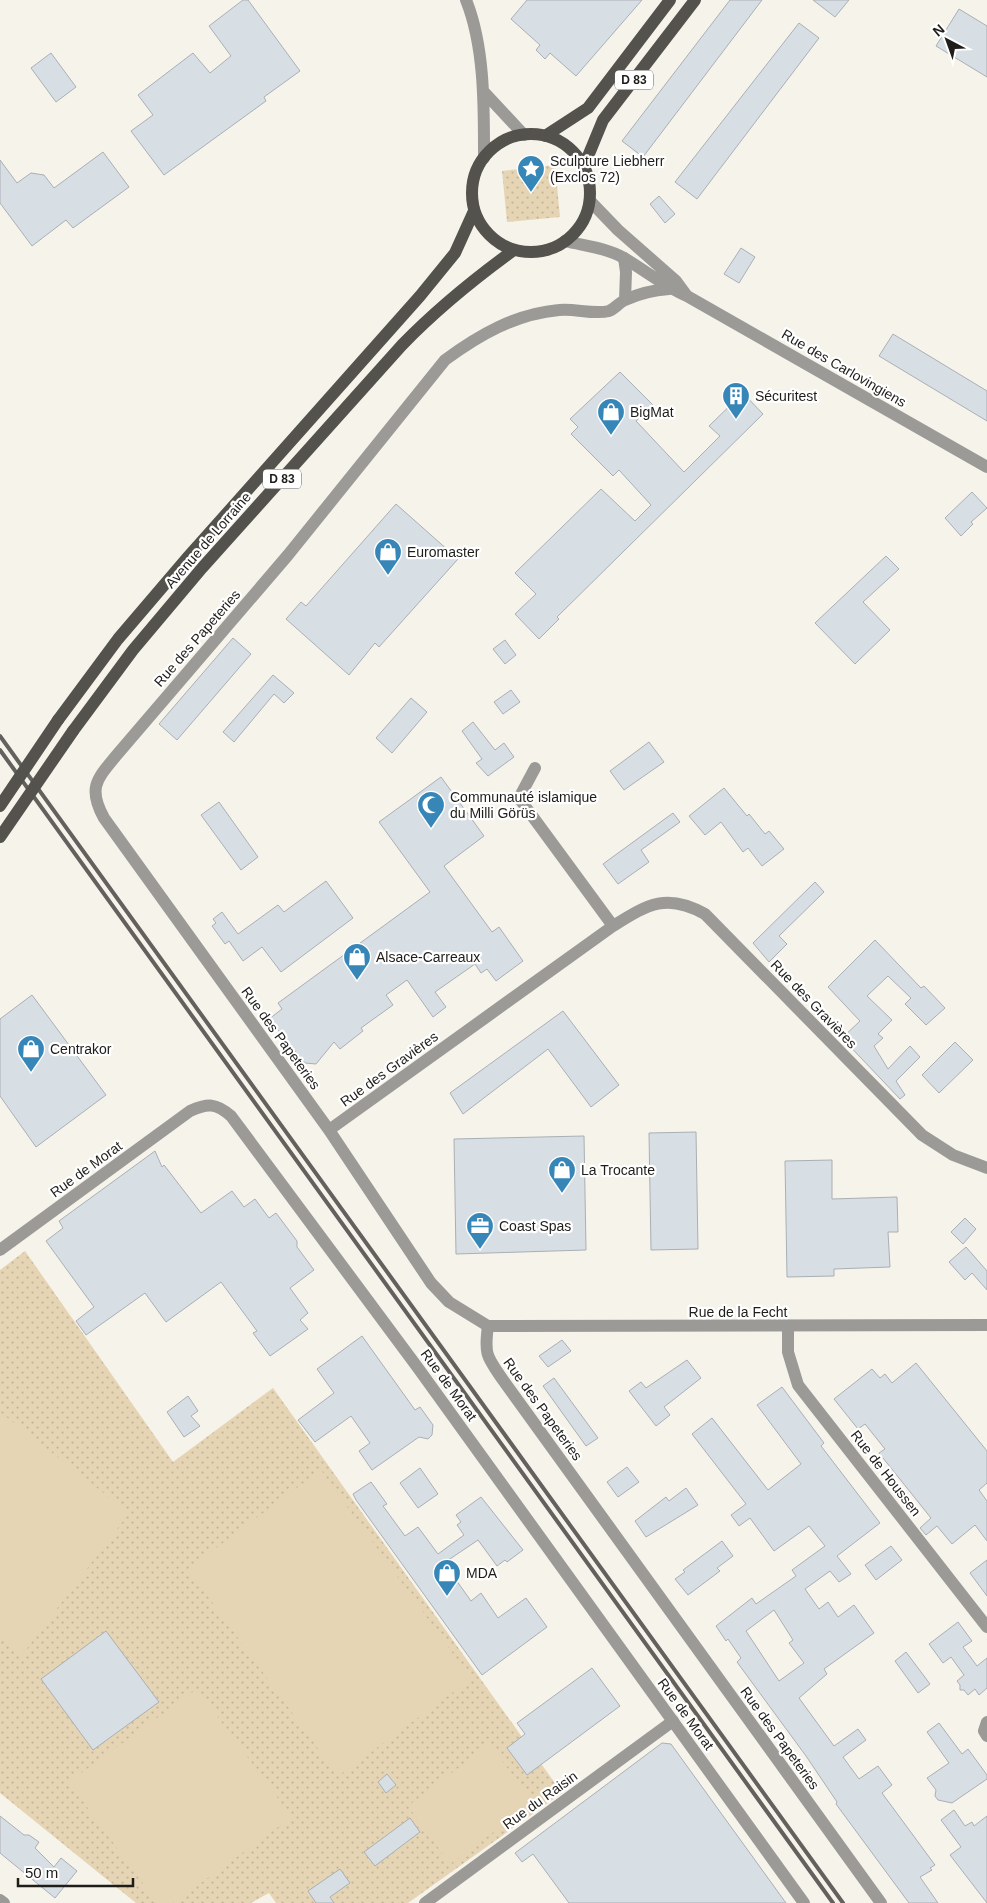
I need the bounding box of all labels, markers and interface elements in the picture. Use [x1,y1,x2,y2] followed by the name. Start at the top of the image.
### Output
[922,15,972,65] north arrow
[929,21,948,40] text: N
[615,70,653,90] road number: D 83
[550,153,665,185] place label: Sculpture Liebherr (Exclos 72)
[516,154,546,193] place icon: Sculpture Liebherr (Exclos 72)
[779,326,909,410] street label: Rue des Carlovingiens
[721,381,751,420] building icon: Sécuritest
[755,388,817,404] place label: Sécuritest
[596,397,626,436] shop icon: BigMat
[630,404,674,420] place label: BigMat
[263,469,301,488] road number: D 83
[162,489,254,591] street label: Avenue de Lorraine
[373,537,403,576] shop icon: Euromaster
[407,544,480,560] place label: Euromaster
[151,586,243,690] street label: Rue des Papeteries
[450,789,597,821] place label: Communauté islamique du Milli Görüs
[416,790,446,829] mosque icon: Communauté islamique du Milli Görüs
[342,942,372,981] shop icon: Alsace-Carreaux
[376,949,480,965] place label: Alsace-Carreaux
[768,956,860,1052] street label: Rue des Gravières
[238,984,324,1092] street label: Rue des Papeteries
[337,1028,441,1110] street label: Rue des Gravières
[16,1034,46,1073] shop icon: Centrakor
[50,1041,112,1057] place label: Centrakor
[47,1138,125,1200] street label: Rue de Morat
[547,1155,577,1194] shop icon: La Trocante
[581,1162,655,1178] place label: La Trocante
[465,1211,495,1250] office icon: Coast Spas
[499,1218,571,1234] place label: Coast Spas
[689,1304,788,1320] street label: Rue de la Fecht
[418,1346,480,1424] street label: Rue de Morat
[500,1355,586,1463] street label: Rue des Papeteries
[848,1427,924,1519] street label: Rue de Houssen
[432,1558,462,1597] shop icon: MDA
[466,1565,498,1581] place label: MDA
[655,1675,717,1753] street label: Rue de Morat
[737,1684,823,1792] street label: Rue des Papeteries
[500,1768,580,1832] street label: Rue du Raisin
[18,1856,132,1888] scale bar
[25,1864,58,1881] text: 50 m

